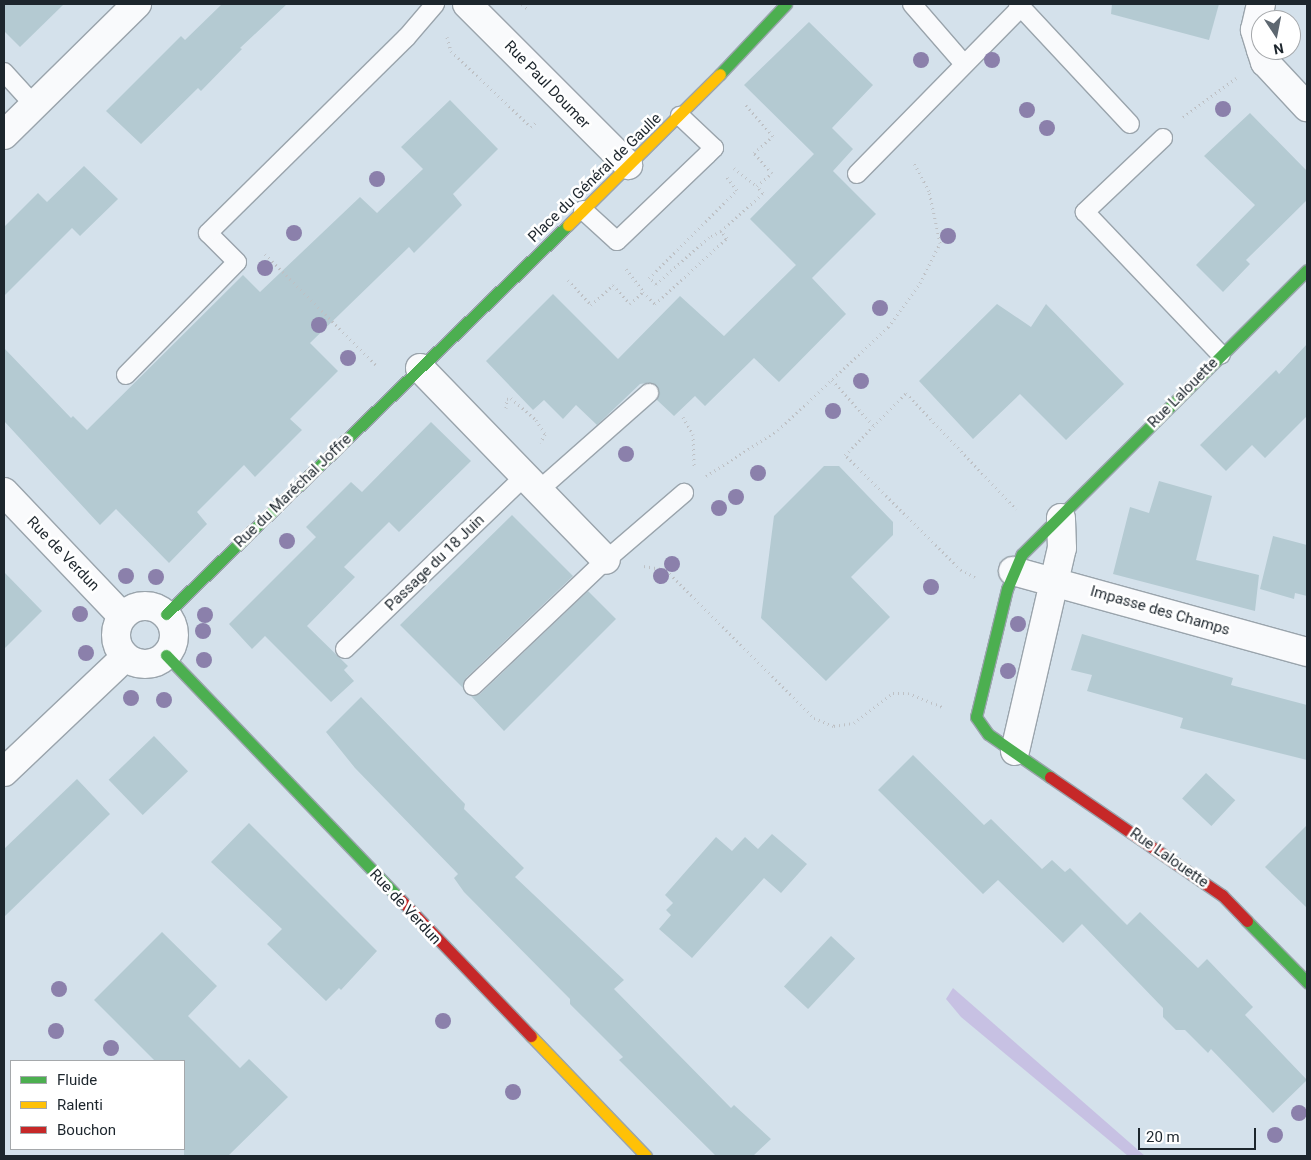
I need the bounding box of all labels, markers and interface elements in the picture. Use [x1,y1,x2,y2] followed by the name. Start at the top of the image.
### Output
[1251,10,1301,60] north arrow
[501,37,593,133] street label: Rue Paul Doumer
[1272,40,1285,58] text: N
[525,110,665,246] street label: Place du Général de Gaulle
[1144,354,1222,432] street label: Rue Lalouette
[231,430,355,552] street label: Rue du Maréchal Joffre
[382,511,488,615] street label: Passage du 18 Juin
[23,513,103,595] street label: Rue de Verdun
[1088,582,1232,640] street label: Impasse des Champs
[1126,824,1212,892] street label: Rue Lalouette
[366,866,444,948] street label: Rue de Verdun
[10,1060,185,1150] legend
[57,1071,97,1089] text: Fluide
[57,1096,103,1114] text: Ralenti
[1141,1118,1258,1150] scale bar
[57,1121,116,1139] text: Bouchon
[1146,1128,1180,1146] text: 20 m

